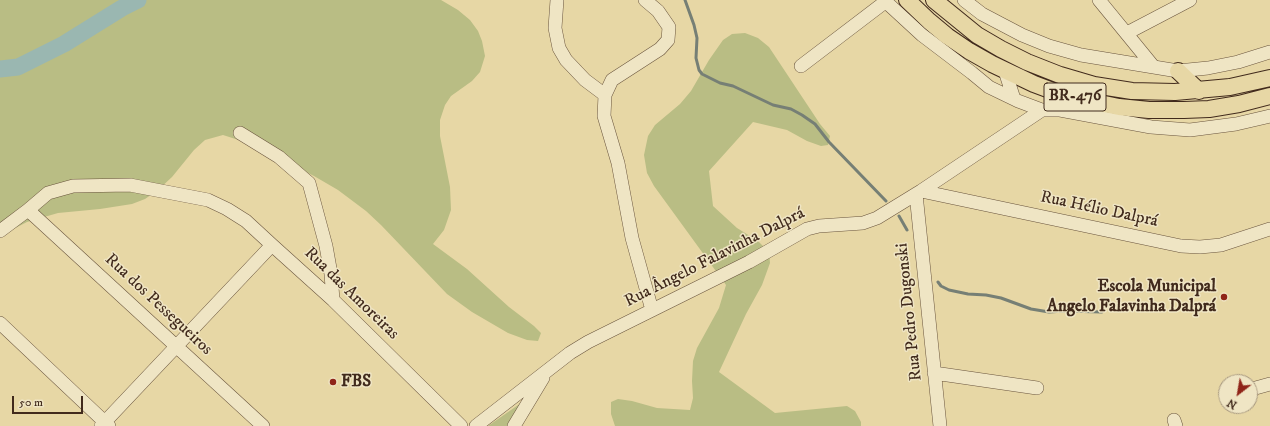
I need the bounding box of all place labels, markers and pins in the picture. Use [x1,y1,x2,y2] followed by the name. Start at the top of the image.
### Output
[1047,277,1216,317] place label: Escola Municipal Angelo Falavinha Dalprá
[1219,292,1229,302] marker: Escola Municipal Angelo Falavinha Dalprá
[341,372,371,392] place label: FBS
[328,377,338,387] marker: FBS

